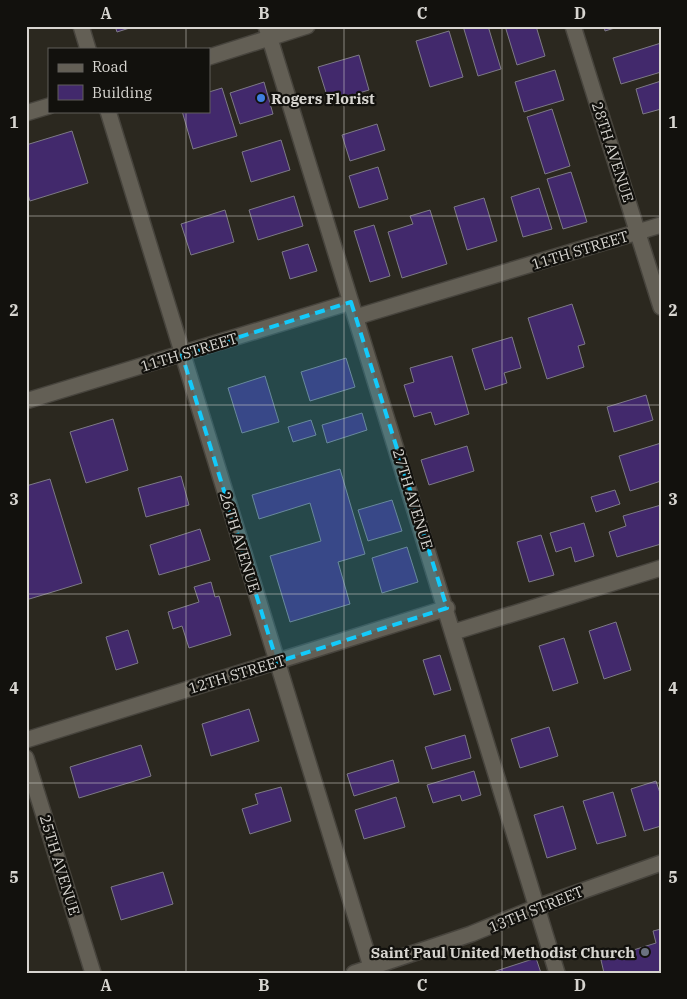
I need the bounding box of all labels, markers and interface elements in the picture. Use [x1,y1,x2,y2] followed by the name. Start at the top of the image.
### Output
[100,3,112,23] text: A
[258,3,270,23] text: B
[417,3,427,23] text: C
[574,3,586,23] text: D
[48,48,210,112] legend
[92,57,128,76] text: Road
[92,83,152,102] text: Building
[271,89,375,108] place label: Rogers Florist
[255,92,267,104] marker: Rogers Florist
[588,99,638,205] street label: 28TH AVENUE
[9,112,19,132] text: 1
[668,112,678,132] text: 1
[529,226,631,274] street label: 11TH STREET
[9,300,19,320] text: 2
[668,300,678,320] text: 2
[138,328,240,376] street label: 11TH STREET
[389,446,437,552] street label: 27TH AVENUE
[9,489,19,509] text: 3
[216,489,264,595] street label: 26TH AVENUE
[668,489,678,509] text: 3
[186,650,288,698] street label: 12TH STREET
[9,678,19,698] text: 4
[668,678,678,698] text: 4
[36,812,84,918] street label: 25TH AVENUE
[9,867,19,887] text: 5
[668,867,678,887] text: 5
[486,881,586,937] street label: 13TH STREET
[371,943,635,962] place label: Saint Paul United Methodist Church
[639,946,651,958] marker: Saint Paul United Methodist Church
[100,975,112,995] text: A
[258,975,270,995] text: B
[417,975,427,995] text: C
[574,975,586,995] text: D

